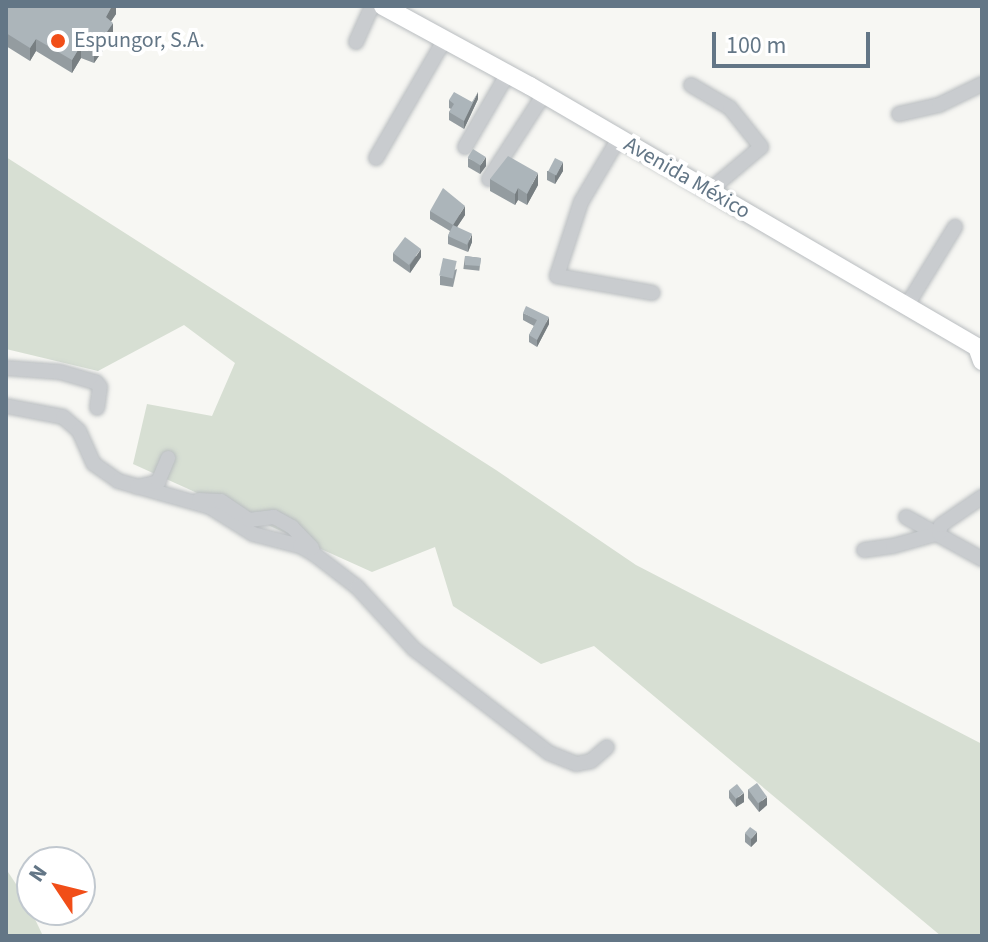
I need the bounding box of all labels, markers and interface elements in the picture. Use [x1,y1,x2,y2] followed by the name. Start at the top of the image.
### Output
[716,16,874,66] scale bar
[74,28,205,54] place label: Espungor, S.A.
[726,28,786,63] text: 100 m
[49,32,67,50] marker: Espungor, S.A.
[619,131,755,225] street label: Avenida México
[16,846,96,926] north arrow
[21,858,55,889] text: N

